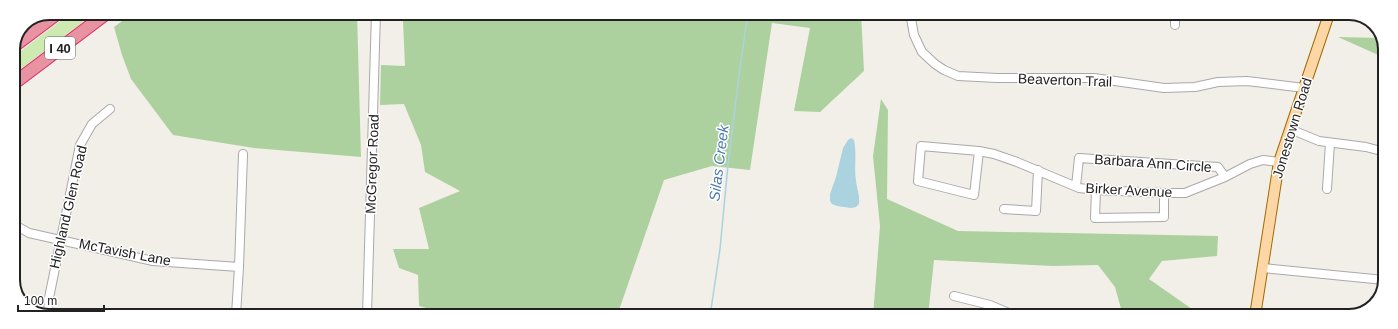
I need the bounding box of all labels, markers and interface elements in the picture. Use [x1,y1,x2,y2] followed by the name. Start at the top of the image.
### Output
[45,37,75,59] road number: I 40
[1018,70,1112,90] street label: Beaverton Trail
[1269,76,1315,180] street label: Jonestown Road
[362,114,382,214] street label: McGregor Road
[705,122,732,202] water label: Silas Creek
[46,144,90,270] street label: Highland Glen Road
[1094,151,1212,175] street label: Barbara Ann Circle
[1085,180,1173,200] street label: Birker Avenue
[78,235,173,269] street label: McTavish Lane
[18,287,104,313] scale bar
[24,294,57,308] text: 100 m

